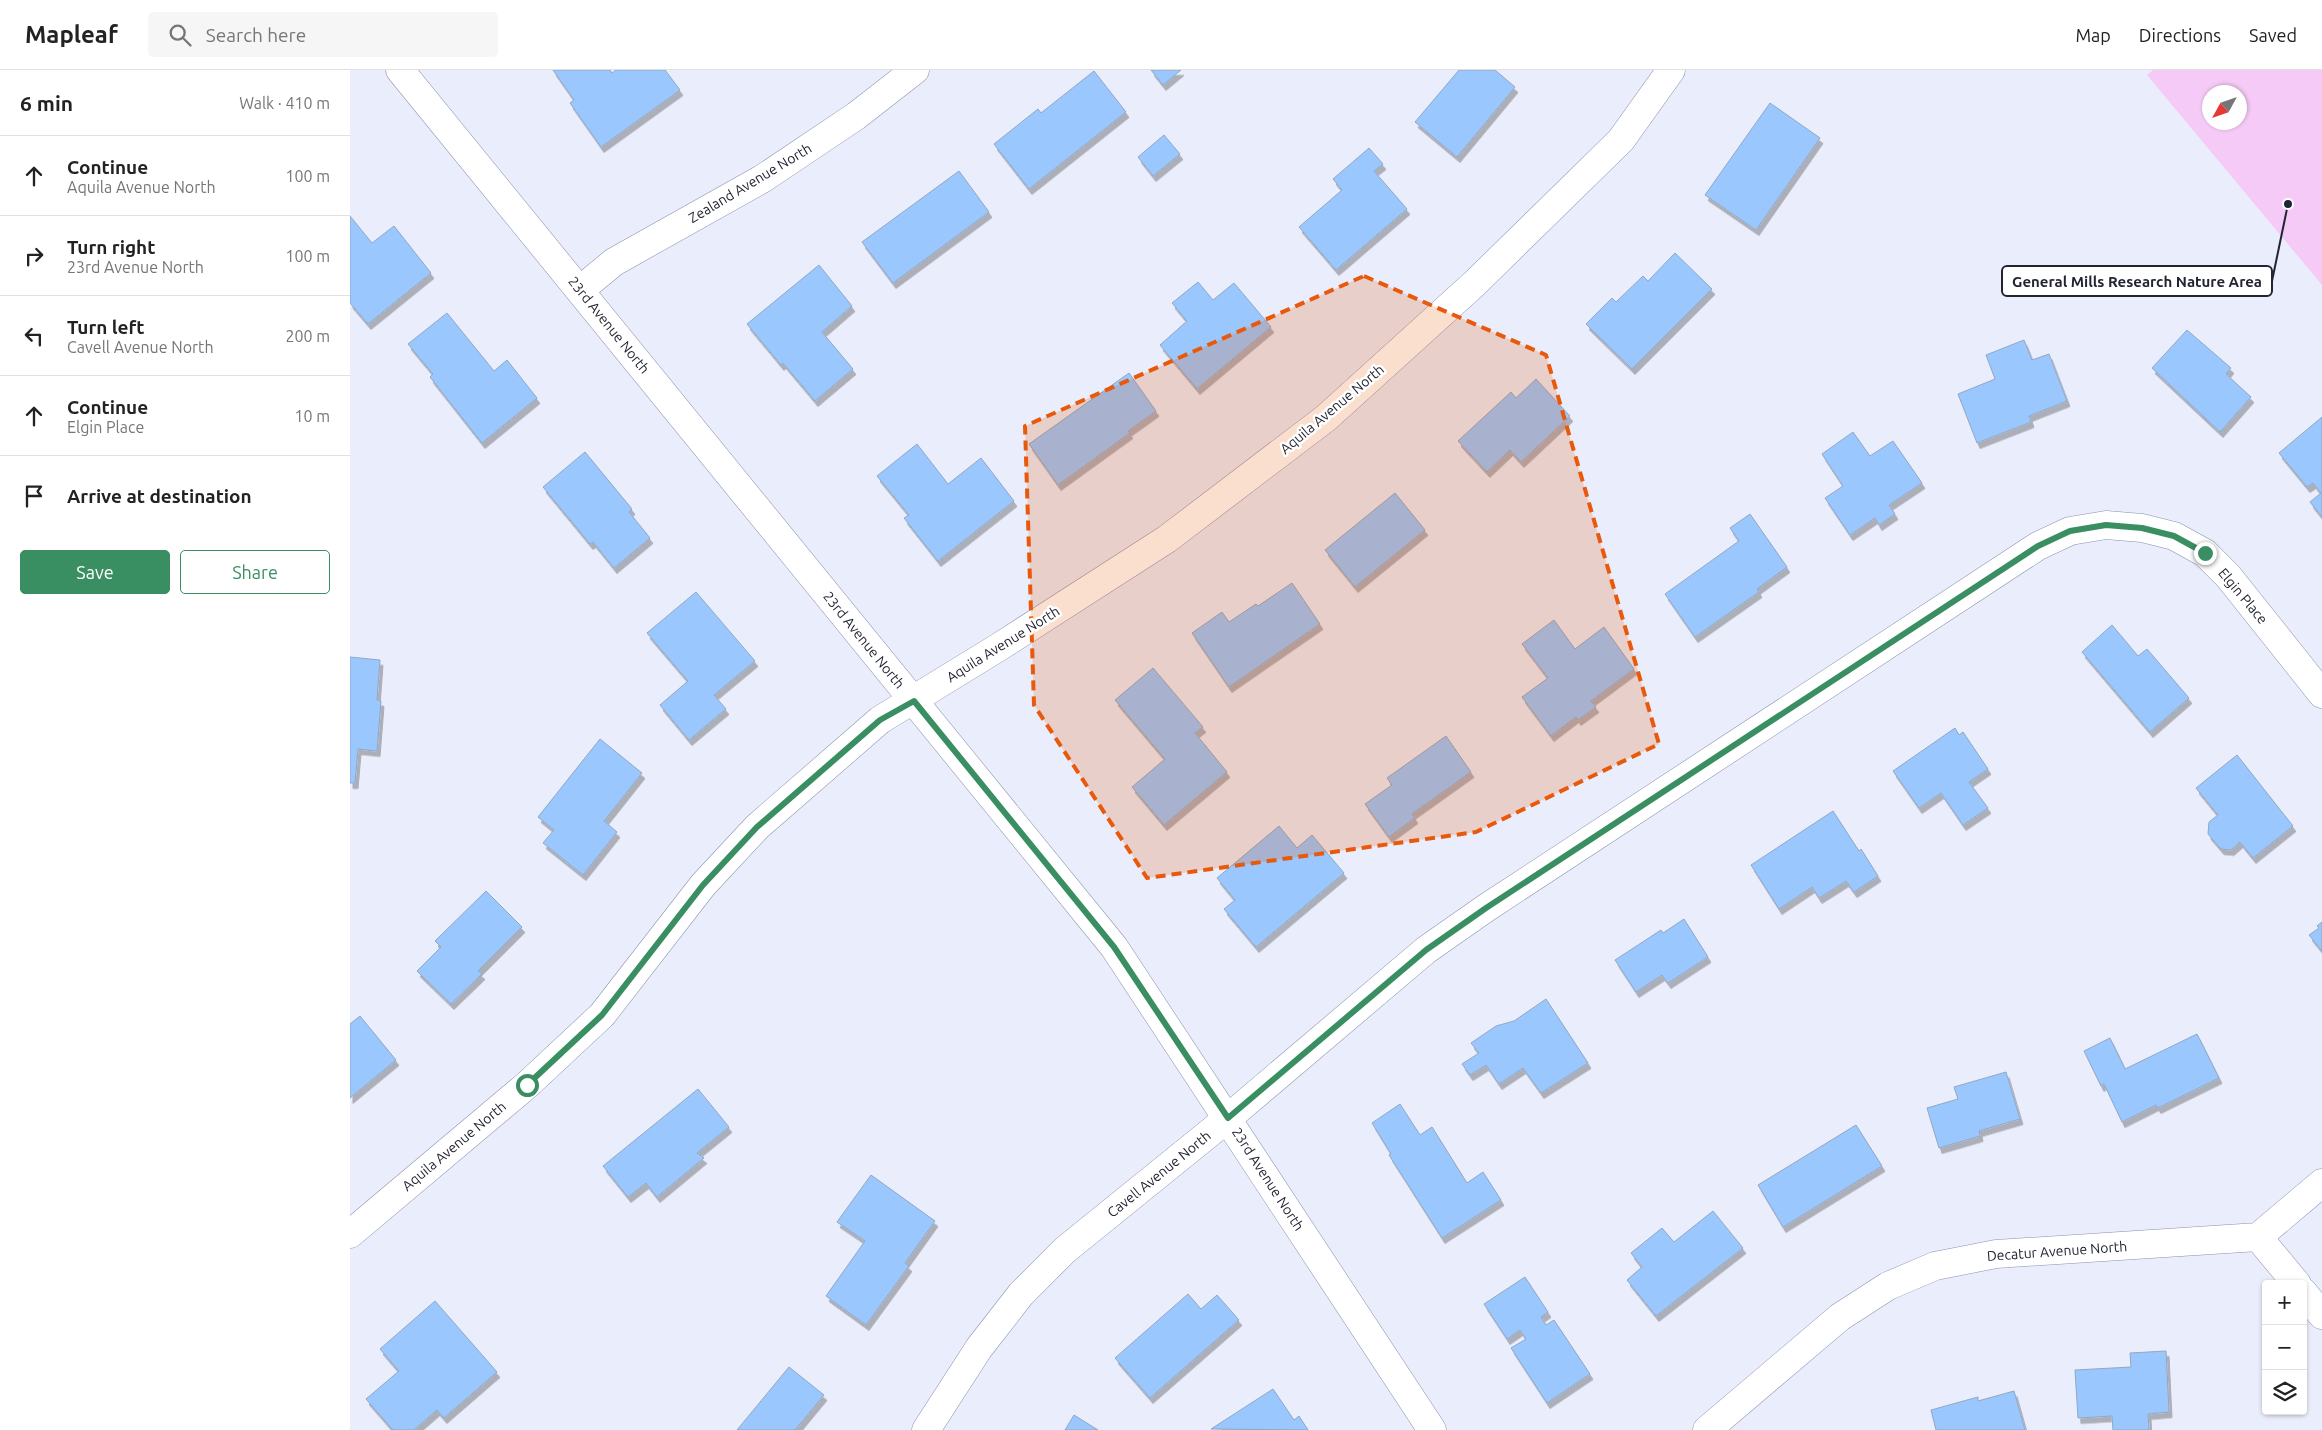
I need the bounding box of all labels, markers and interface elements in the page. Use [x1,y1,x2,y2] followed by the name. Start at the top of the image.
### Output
[148,12,498,57] search box
[25,21,118,48] text: Mapleaf
[166,21,194,49] icon: search
[206,24,306,46] text: Search here
[2075,25,2111,45] text: Map
[2139,25,2221,45] text: Directions
[2249,25,2297,45] text: Saved
[2202,85,2247,130] north arrow
[20,91,73,115] text: 6 min
[239,94,330,112] text: Walk · 410 m
[686,140,814,226] street label: Zealand Avenue North
[67,156,148,178] text: Continue
[20,162,48,190] icon: ahead
[285,167,330,185] text: 100 m
[67,178,216,196] text: Aquila Avenue North
[67,236,155,258] text: Turn right
[20,242,48,270] icon: right
[285,247,330,265] text: 100 m
[67,258,204,276] text: 23rd Avenue North
[2002,266,2272,296] callout: General Mills Research Nature Area
[565,273,653,377] street label: 23rd Avenue North
[2012,273,2262,290] text: General Mills Research Nature Area
[67,316,145,338] text: Turn left
[20,322,48,350] icon: left
[285,327,330,345] text: 200 m
[67,338,214,356] text: Cavell Avenue North
[1277,361,1387,457] street label: Aquila Avenue North
[67,396,148,418] text: Continue
[20,402,48,430] icon: ahead
[294,407,330,425] text: 10 m
[67,418,144,436] text: Elgin Place
[20,482,48,510] icon: arrive
[67,485,252,507] text: Arrive at destination
[2194,542,2217,565] route end
[20,550,170,594] button: Save
[180,550,330,594] button: Share
[2215,565,2271,627] street label: Elgin Place
[820,588,908,692] street label: 23rd Avenue North
[944,603,1062,685] street label: Aquila Avenue North
[516,1074,539,1097] route start
[399,1098,509,1194] street label: Aquila Avenue North
[1229,1124,1307,1234] street label: 23rd Avenue North
[1104,1127,1214,1221] street label: Cavell Avenue North
[1986,1238,2128,1264] street label: Decatur Avenue North
[2262,1280,2307,1415] map controls
[2262,1280,2307,1325] button: +
[2262,1325,2307,1370] button: −
[2262,1370,2307,1415] button: layers

